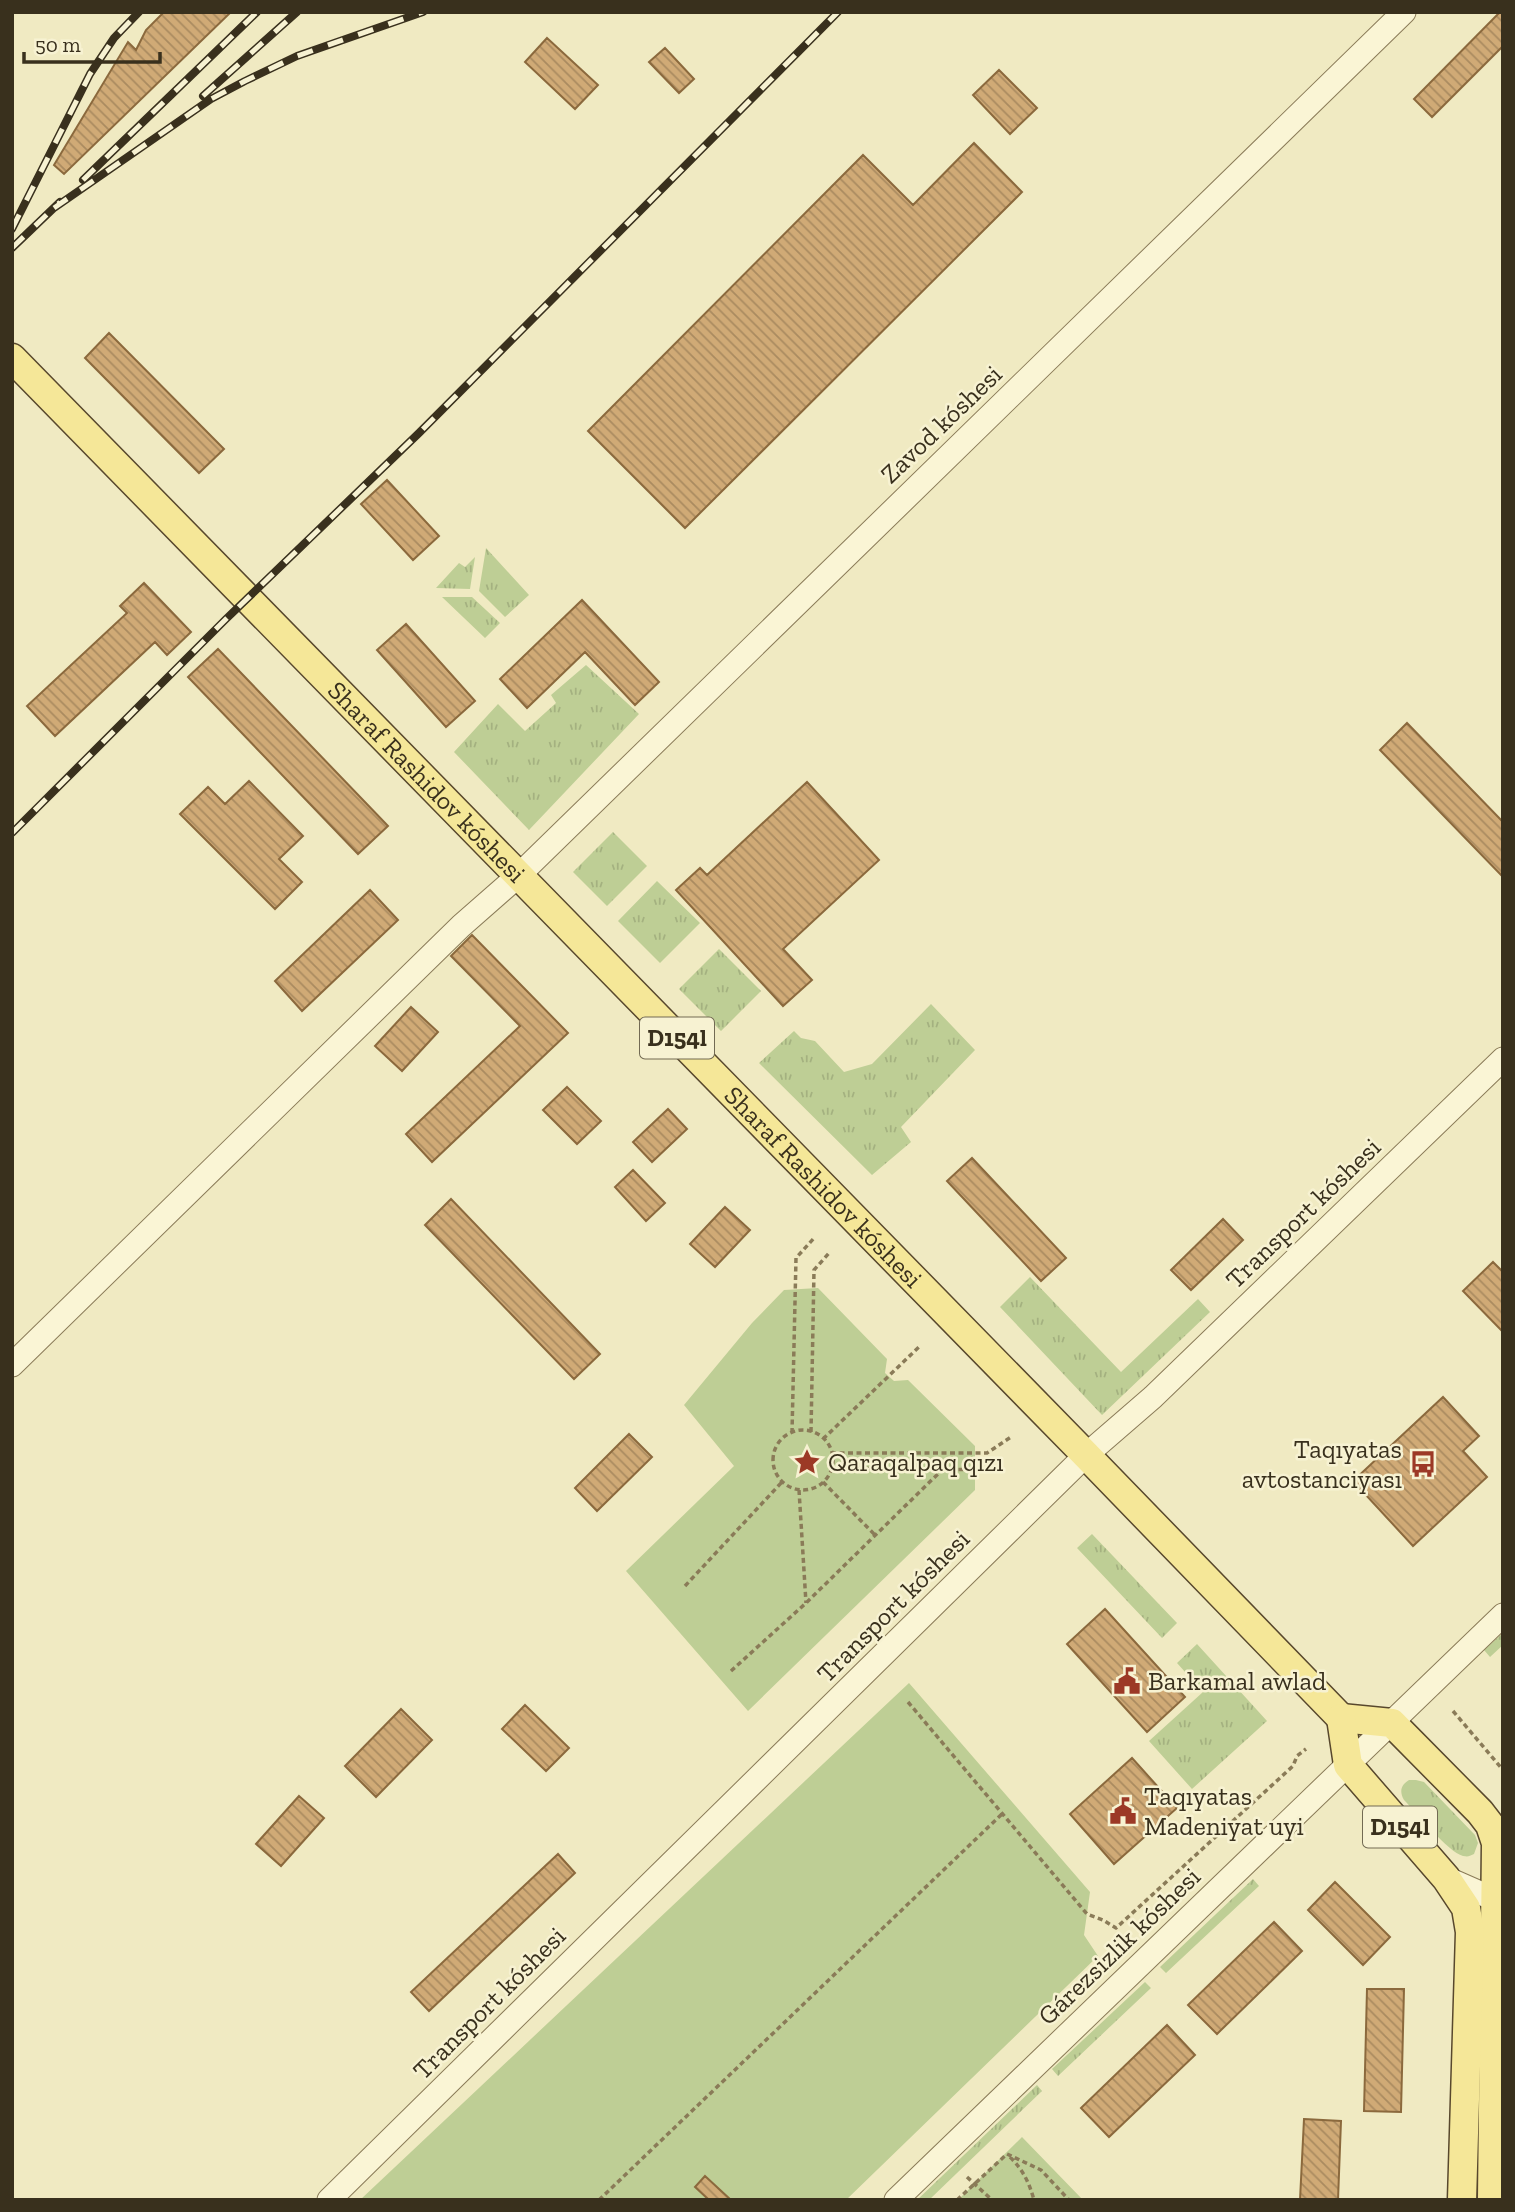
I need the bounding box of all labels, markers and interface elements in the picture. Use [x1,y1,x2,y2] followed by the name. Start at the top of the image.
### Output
[24,21,161,65] scale bar
[35,32,81,57] text: 50 m
[874,358,1008,490] street label: Zavod kóshesi
[321,674,533,889] street label: Sharaf Rashidov kóshesi
[640,1018,714,1058] road number: D154l
[718,1079,929,1294] street label: Sharaf Rashidov kóshesi
[1219,1131,1387,1295] street label: Transport kóshesi
[1242,1433,1402,1495] place label: Taqıyatas avtostanciyası
[828,1446,1004,1478] place label: Qaraqalpaq qızı
[792,1447,822,1477] place icon: Qaraqalpaq qızı
[1408,1449,1438,1479] bus stop icon: Taqıyatas avtostanciyası
[810,1523,976,1689] street label: Transport kóshesi
[1148,1665,1326,1697] place label: Barkamal awlad
[1112,1666,1142,1696] public building icon: Barkamal awlad
[1144,1780,1304,1842] place label: Taqıyatas Madeniyat uyi
[1108,1796,1138,1826] public building icon: Taqıyatas Madeniyat uyi
[1363,1806,1437,1848] road number: D154l
[1031,1860,1207,2032] street label: Gárezsizlik kóshesi
[406,1920,572,2086] street label: Transport kóshesi

